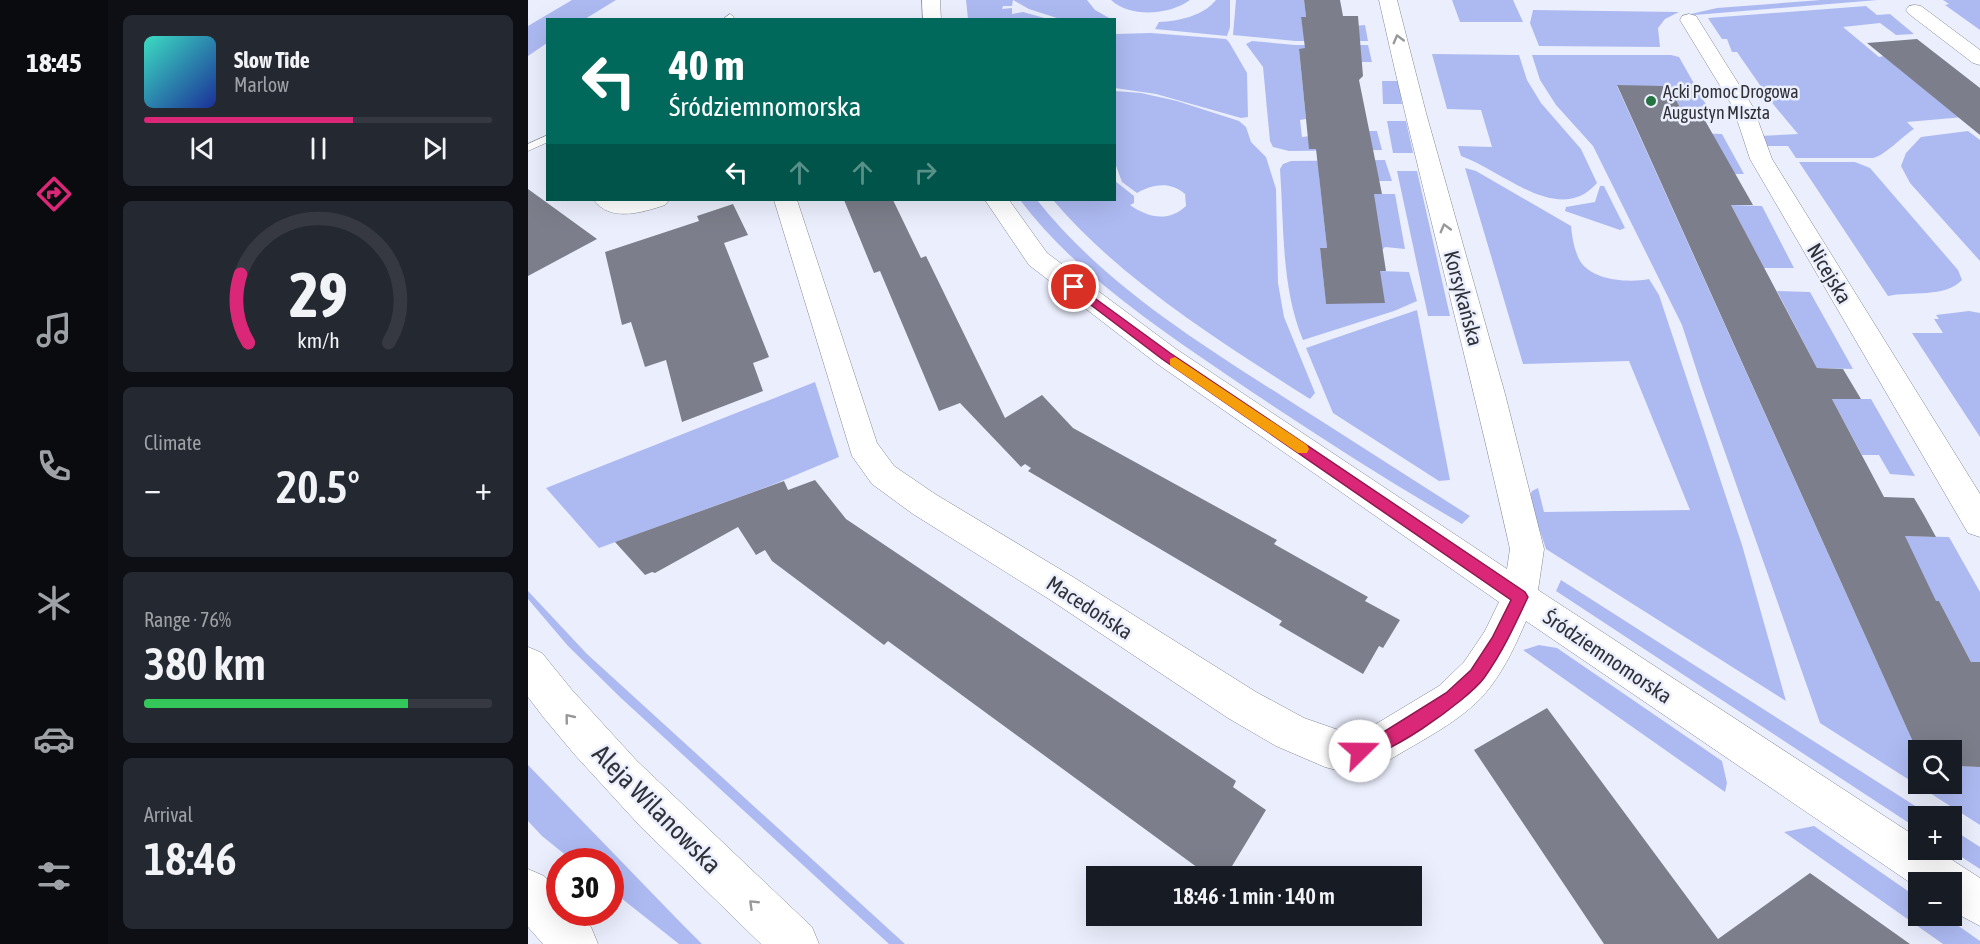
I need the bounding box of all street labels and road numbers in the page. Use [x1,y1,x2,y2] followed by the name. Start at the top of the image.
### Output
[1803,239,1857,307] street label: Nicejska
[1440,248,1488,348] street label: Korsykańska
[1043,570,1137,644] street label: Macedońska
[1539,604,1677,708] street label: Śródziemnomorska
[586,738,728,880] street label: Aleja Wilanowska

